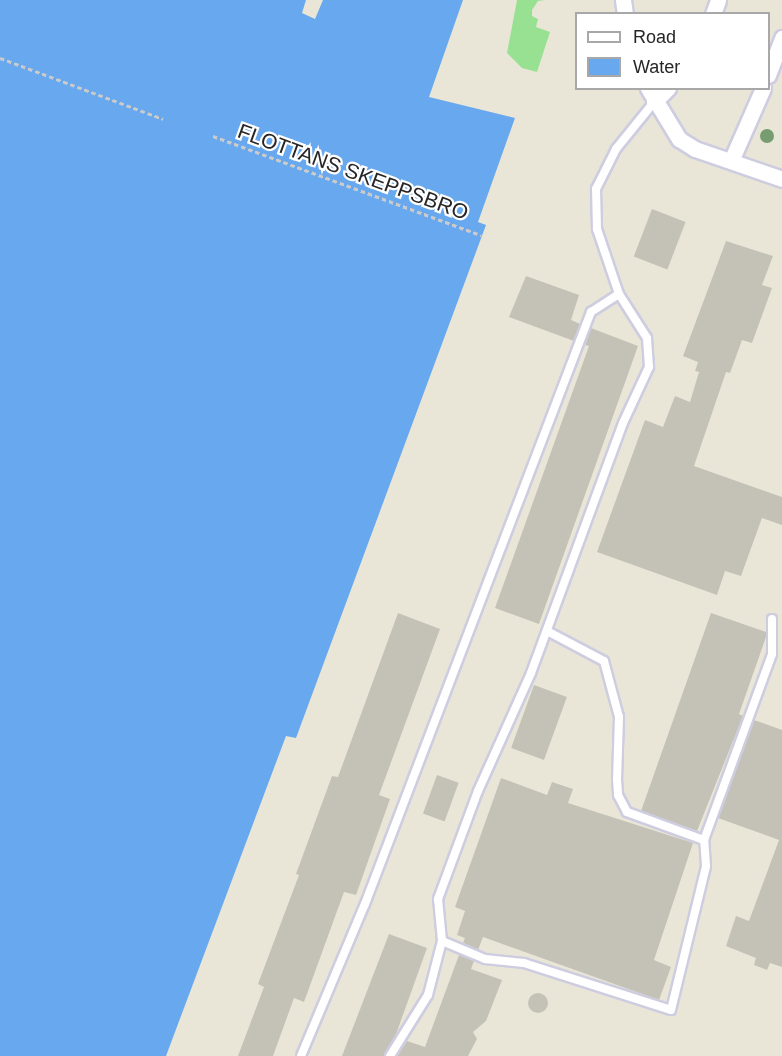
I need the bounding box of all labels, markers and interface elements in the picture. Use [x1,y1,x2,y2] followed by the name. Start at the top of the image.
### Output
[575,12,770,90] legend
[633,27,676,47] text: Road
[633,57,680,77] text: Water
[234,119,472,225] street label: FLOTTANS SKEPPSBRO

